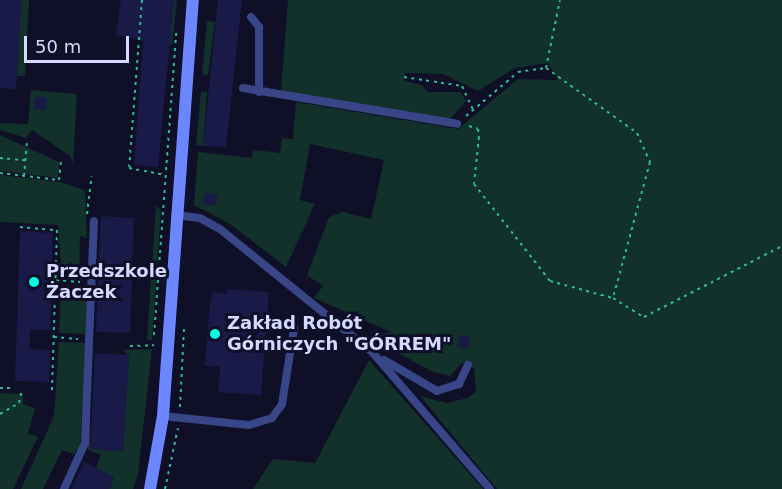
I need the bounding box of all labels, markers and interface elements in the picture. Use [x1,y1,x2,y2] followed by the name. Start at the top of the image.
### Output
[27,24,132,62] scale bar
[35,36,81,57] text: 50 m
[46,261,167,304] place label: Przedszkole Żaczek
[27,275,41,289] marker: Przedszkole Żaczek
[227,313,451,356] place label: Zakład Robót Górniczych "GÓRREM"
[208,327,222,341] marker: Zakład Robót Górniczych "GÓRREM"

